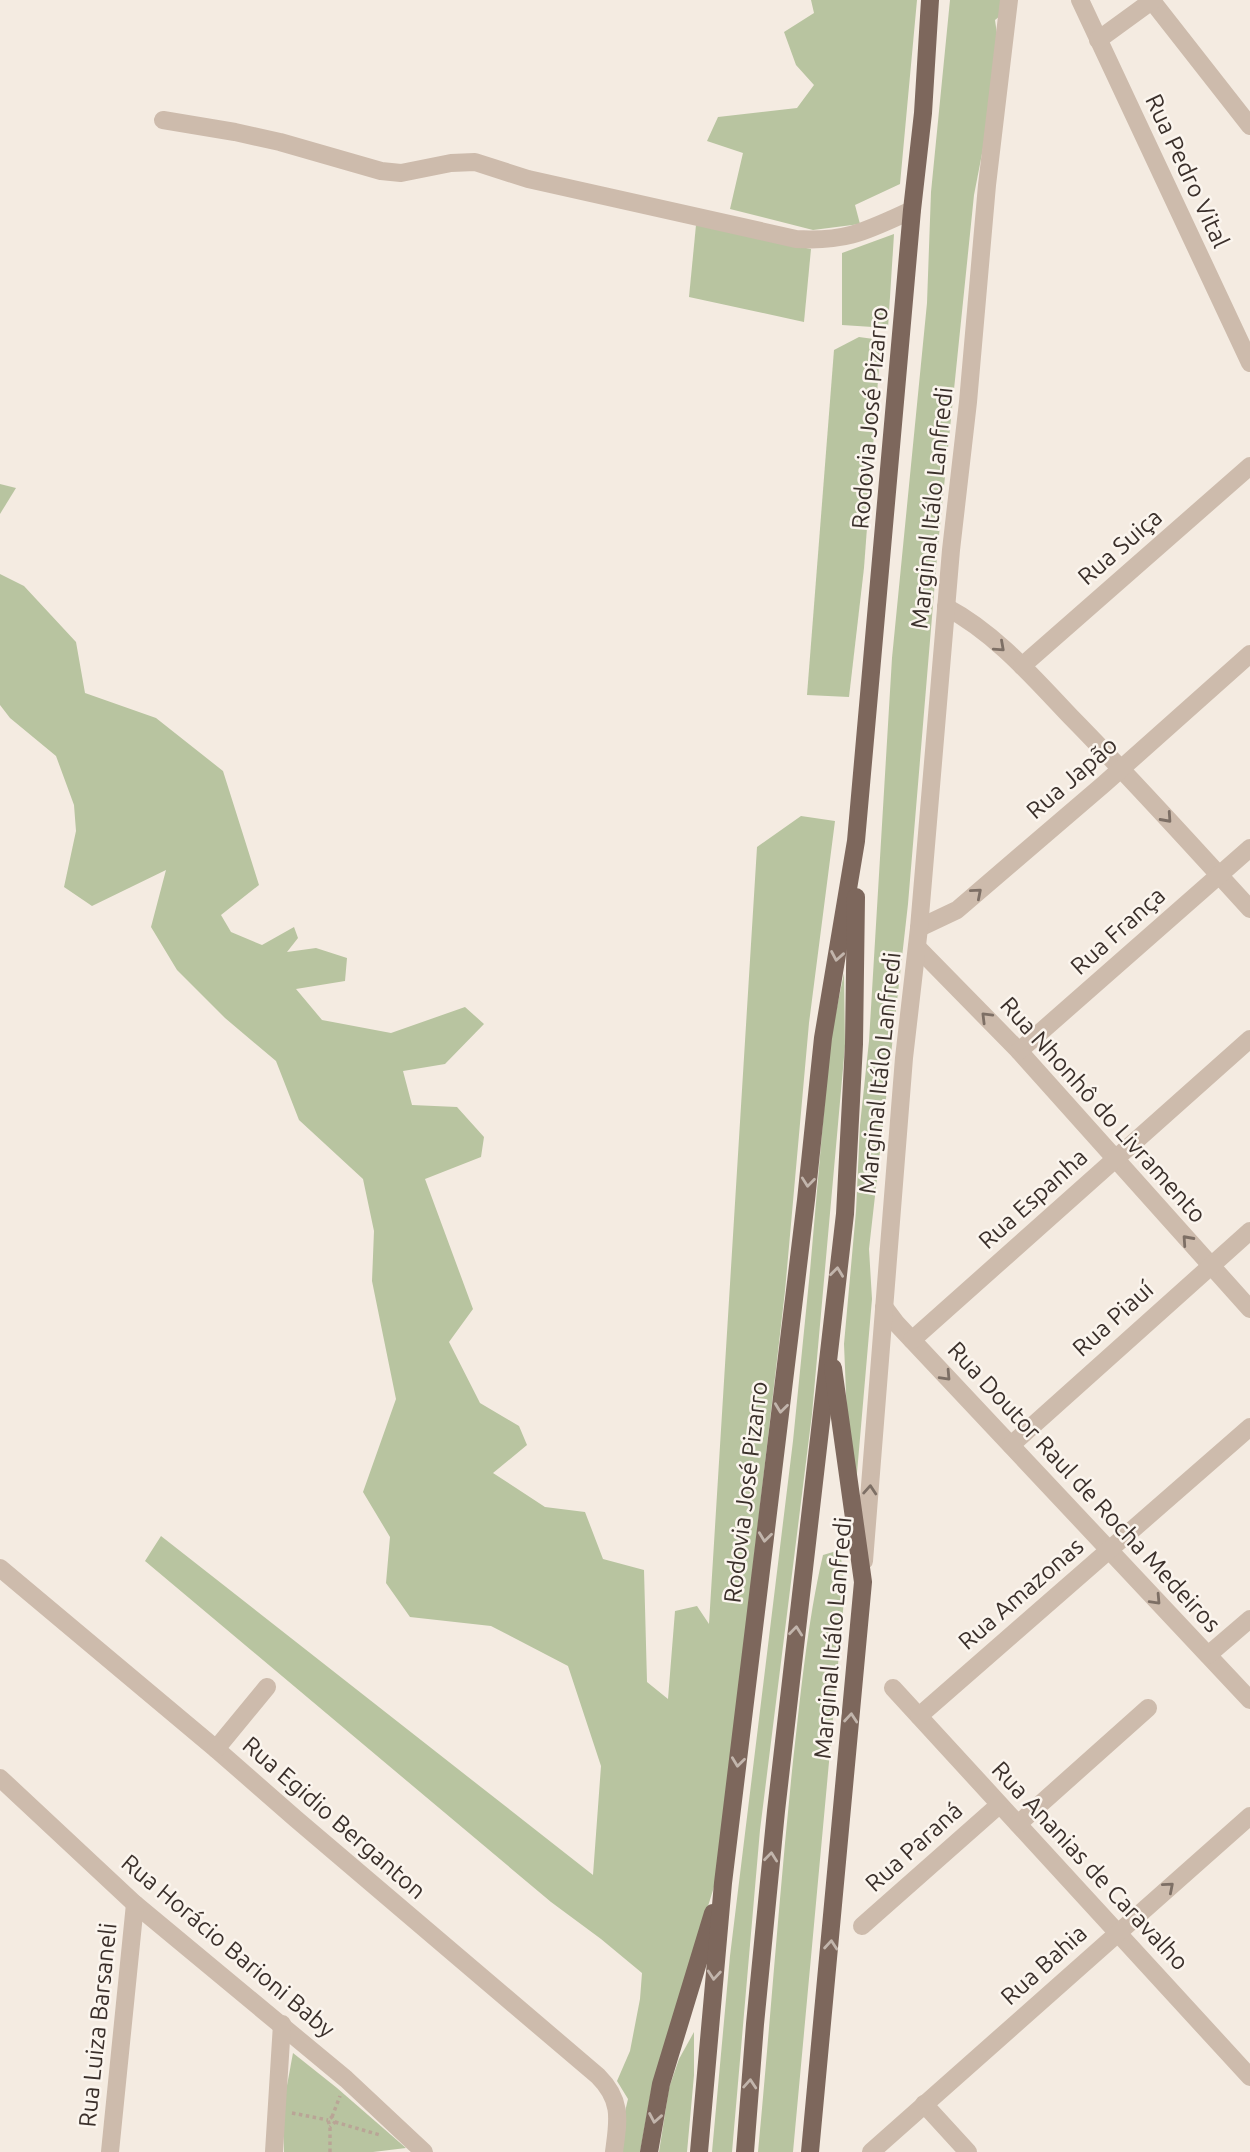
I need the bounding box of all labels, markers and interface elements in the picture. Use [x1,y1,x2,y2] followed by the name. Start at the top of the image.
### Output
[1140,90,1235,252] street label: Rua Pedro Vital
[846,306,893,530] street label: Rodovia José Pizarro
[905,386,958,630] street label: Marginal Itálo Lanfredi
[1072,503,1167,590] street label: Rua Suiça
[992,638,1005,651] one-way arrow
[1021,731,1122,824] street label: Rua Japão
[1159,810,1171,823] one-way arrow
[1065,881,1170,980] street label: Rua França
[969,889,982,901] one-way arrow
[830,950,845,962] one-way arrow
[853,951,906,1195] street label: Marginal Itálo Lanfredi
[995,991,1212,1228] street label: Rua Nhonhô do Livramento
[981,1012,994,1025] one-way arrow
[973,1143,1092,1254] street label: Rua Espanha
[801,1176,816,1188] one-way arrow
[1183,1236,1196,1249] one-way arrow
[830,1266,845,1278] one-way arrow
[1067,1275,1159,1362] street label: Rua Piauí
[942,1336,1226,1637] street label: Rua Doutor Raul de Rocha Medeiros
[938,1368,950,1381] one-way arrow
[719,1380,772,1604] street label: Rodovia José Pizarro
[773,1402,788,1413] one-way arrow
[862,1484,877,1495] one-way arrow
[808,1516,857,1760] street label: Marginal Itálo Lanfredi
[758,1531,773,1542] one-way arrow
[953,1532,1089,1655] street label: Rua Amazonas
[1148,1592,1161,1605] one-way arrow
[789,1625,804,1637] one-way arrow
[843,1713,858,1724] one-way arrow
[237,1731,431,1904] street label: Rua Egidio Berganton
[987,1756,1194,1976] street label: Rua Ananias de Caravalho
[730,1757,745,1768] one-way arrow
[860,1796,967,1897] street label: Rua Paraná
[116,1849,341,2043] street label: Rua Horácio Barioni Baby
[763,1852,778,1863] one-way arrow
[1161,1883,1174,1895] one-way arrow
[995,1919,1092,2010] street label: Rua Bahia
[73,1921,122,2129] street label: Rua Luiza Barsaneli
[823,1939,838,1951] one-way arrow
[707,1970,722,1981] one-way arrow
[742,2078,757,2089] one-way arrow
[648,2112,663,2124] one-way arrow

